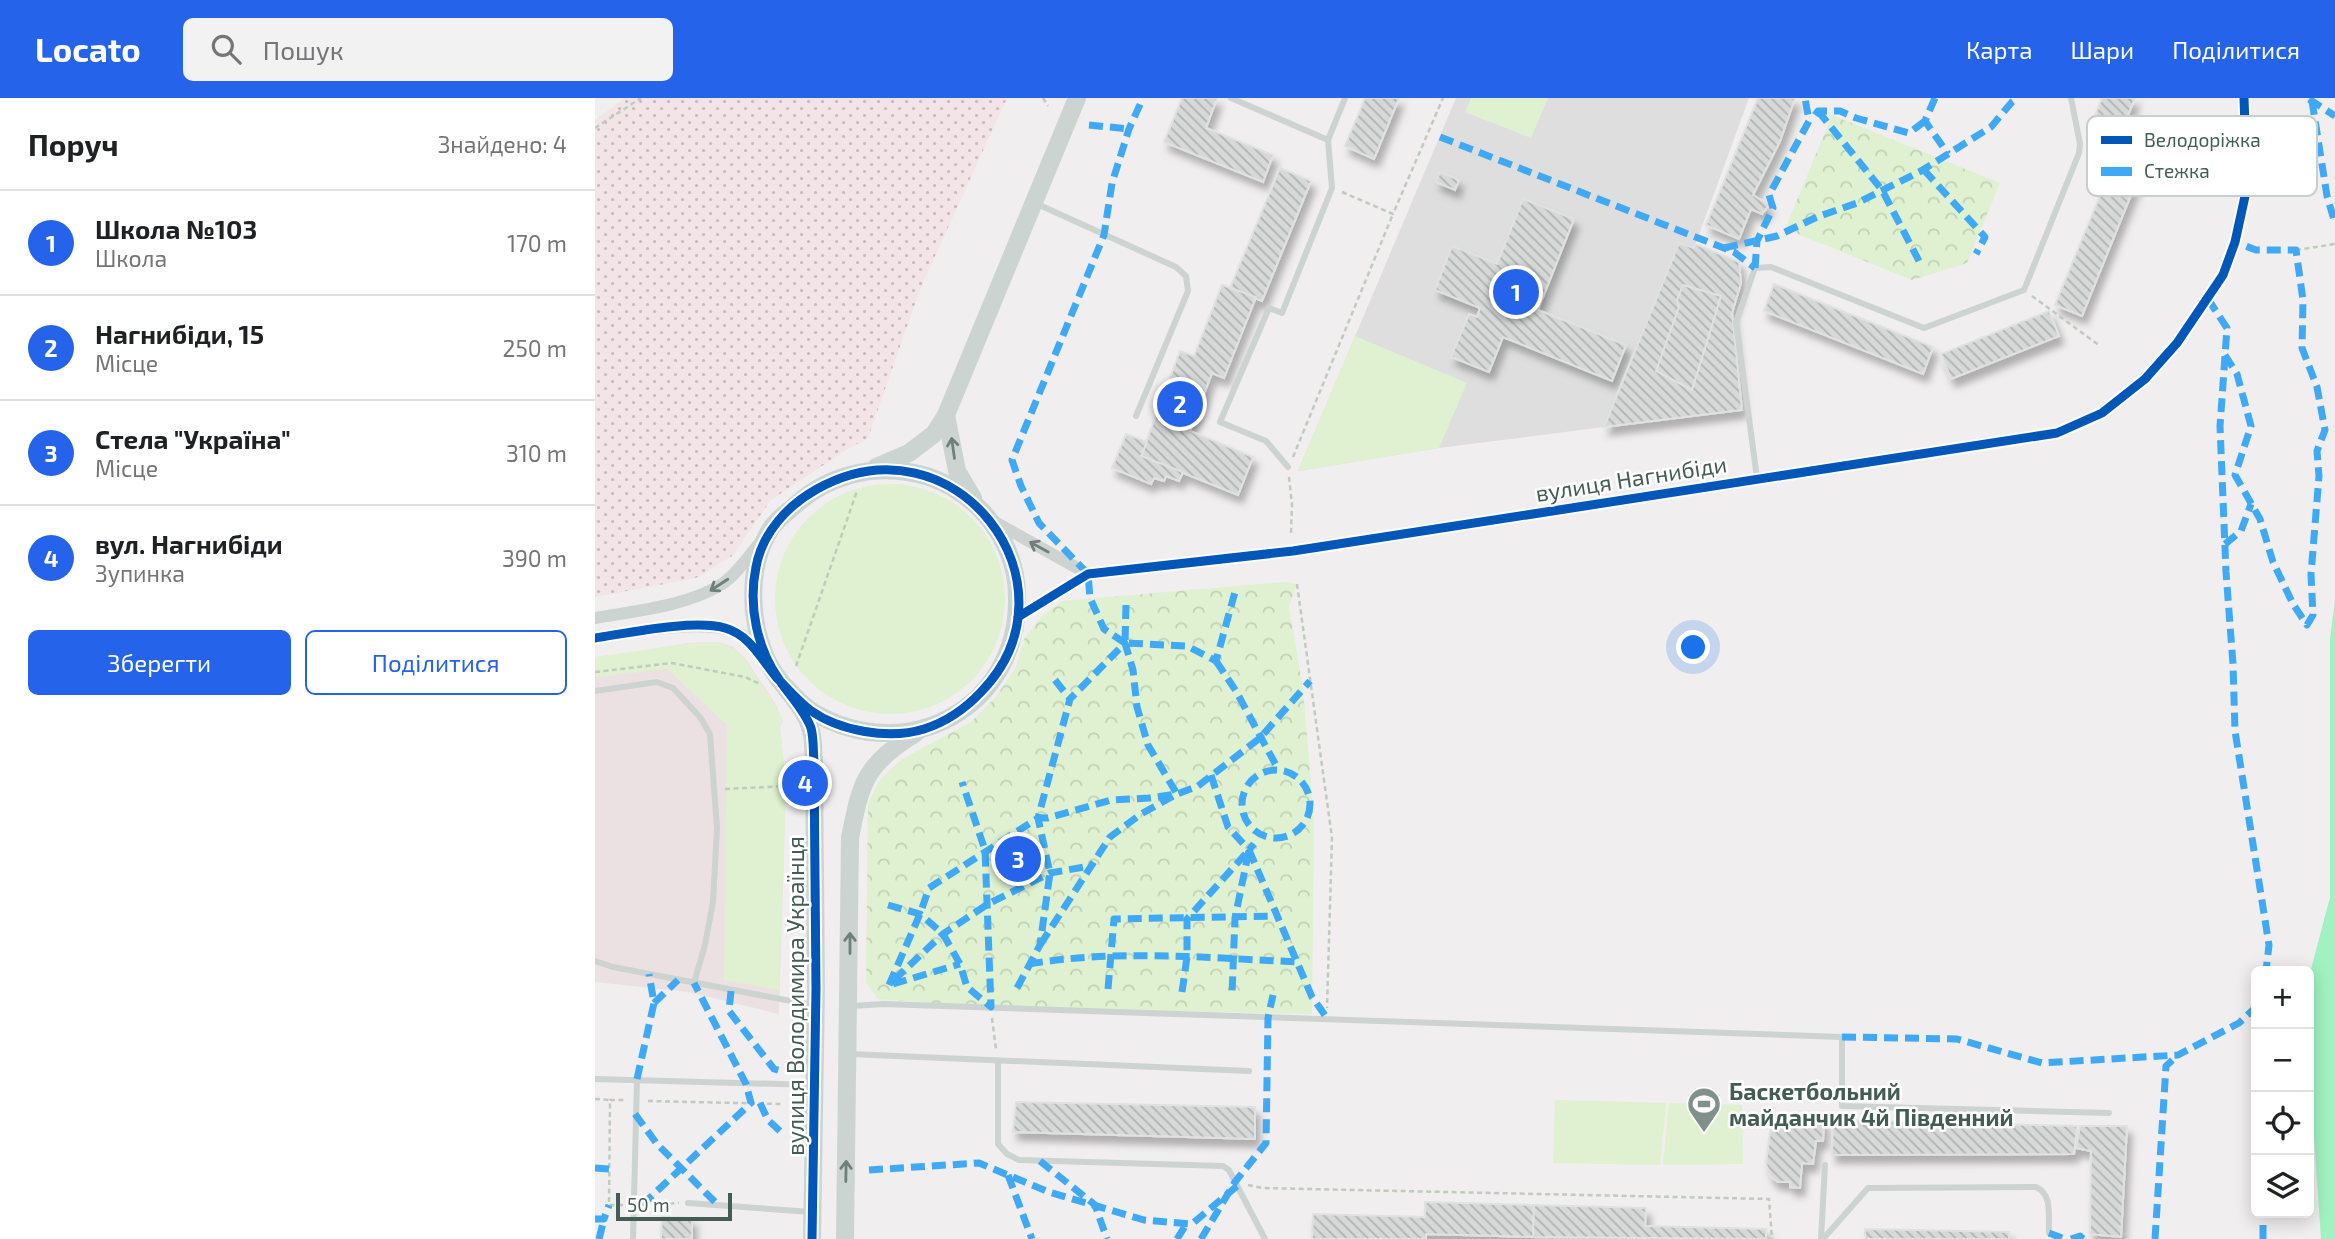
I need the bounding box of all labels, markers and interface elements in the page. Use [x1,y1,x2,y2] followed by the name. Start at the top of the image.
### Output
[183,18,673,81] search box
[35,29,141,69] text: Locato
[207,30,245,68] icon: search
[263,34,344,65] text: Пошук
[1966,35,2033,64] text: Карта
[2071,35,2134,64] text: Шари
[2172,35,2300,64] text: Поділитися
[2087,116,2317,196] legend
[28,126,118,162] text: Поруч
[2144,128,2261,151] text: Велодоріжка
[438,130,567,158] text: Знайдено: 4
[2144,159,2210,182] text: Стежка
[95,213,257,244] text: Школа №103
[46,229,56,257] text: 1
[507,229,567,257] text: 170 m
[95,244,167,272] text: Школа
[1493,266,1539,318] pin: 1
[95,318,264,349] text: Нагнибіди, 15
[44,334,58,362] text: 2
[503,334,567,362] text: 250 m
[95,349,158,377] text: Місце
[1157,378,1203,430] pin: 2
[95,423,291,454] text: Стела "Україна"
[946,437,959,460] one-way arrow
[44,439,58,467] text: 3
[506,439,567,467] text: 310 m
[1533,449,1729,508] street label: вулиця Нагнибіди
[95,454,158,482] text: Місце
[95,528,283,559] text: вул. Нагнибіди
[1029,540,1050,553] one-way arrow
[44,544,58,572] text: 4
[502,544,567,572] text: 390 m
[95,559,185,587] text: Зупинка
[709,578,729,592] one-way arrow
[28,630,291,695] button: Зберегти
[305,630,567,695] button: Поділитися
[1676,630,1710,664] your location
[782,757,828,809] pin: 4
[995,833,1041,885] pin: 3
[781,836,810,1156] street label: вулиця Володимира Українця
[843,932,857,955] one-way arrow
[2251,966,2314,1218] map controls
[2251,966,2314,1029] button: +
[2251,1029,2314,1092] button: −
[1729,1077,2013,1131] place label: Баскетбольний майданчик 4й Південний
[1685,1085,1723,1134] sports icon: Баскетбольний майданчик 4й Південний
[2251,1092,2314,1155] button: locate
[2251,1155,2314,1218] button: layers
[839,1160,853,1183] one-way arrow
[616,1190,731,1222] scale bar
[627,1193,670,1216] text: 50 m

